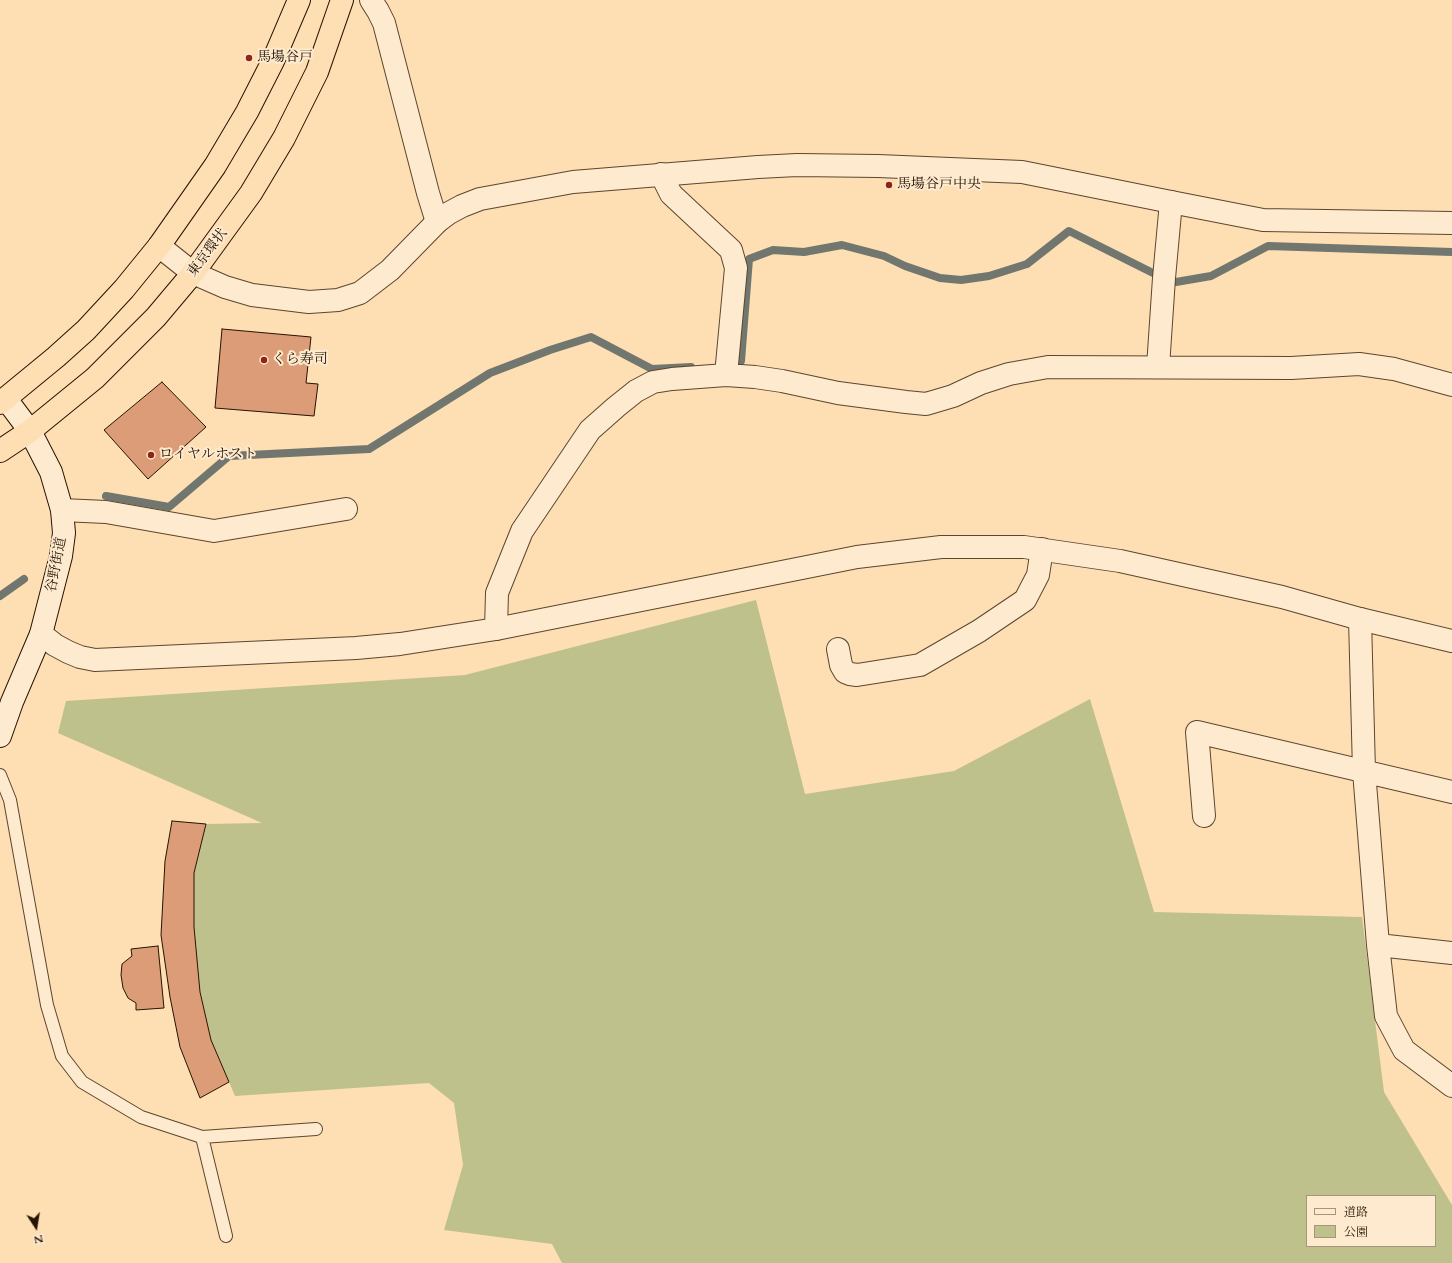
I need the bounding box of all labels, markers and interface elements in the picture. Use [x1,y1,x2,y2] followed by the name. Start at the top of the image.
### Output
[257,50,313,66] place label: 馬場谷戸
[244,53,254,63] marker: 馬場谷戸
[897,177,981,193] place label: 馬場谷戸中央
[884,180,894,190] marker: 馬場谷戸中央
[184,226,232,280] street label: 東京環状
[272,352,328,368] place label: くら寿司
[259,355,269,365] marker: くら寿司
[159,447,257,463] place label: ロイヤルホスト
[146,450,156,460] marker: ロイヤルホスト
[43,536,71,594] street label: 谷野街道
[1306,1195,1436,1247] legend
[1344,1204,1368,1220] text: 道路
[16,1207,56,1247] north arrow
[1344,1224,1368,1240] text: 公園
[32,1231,45,1248] text: N

